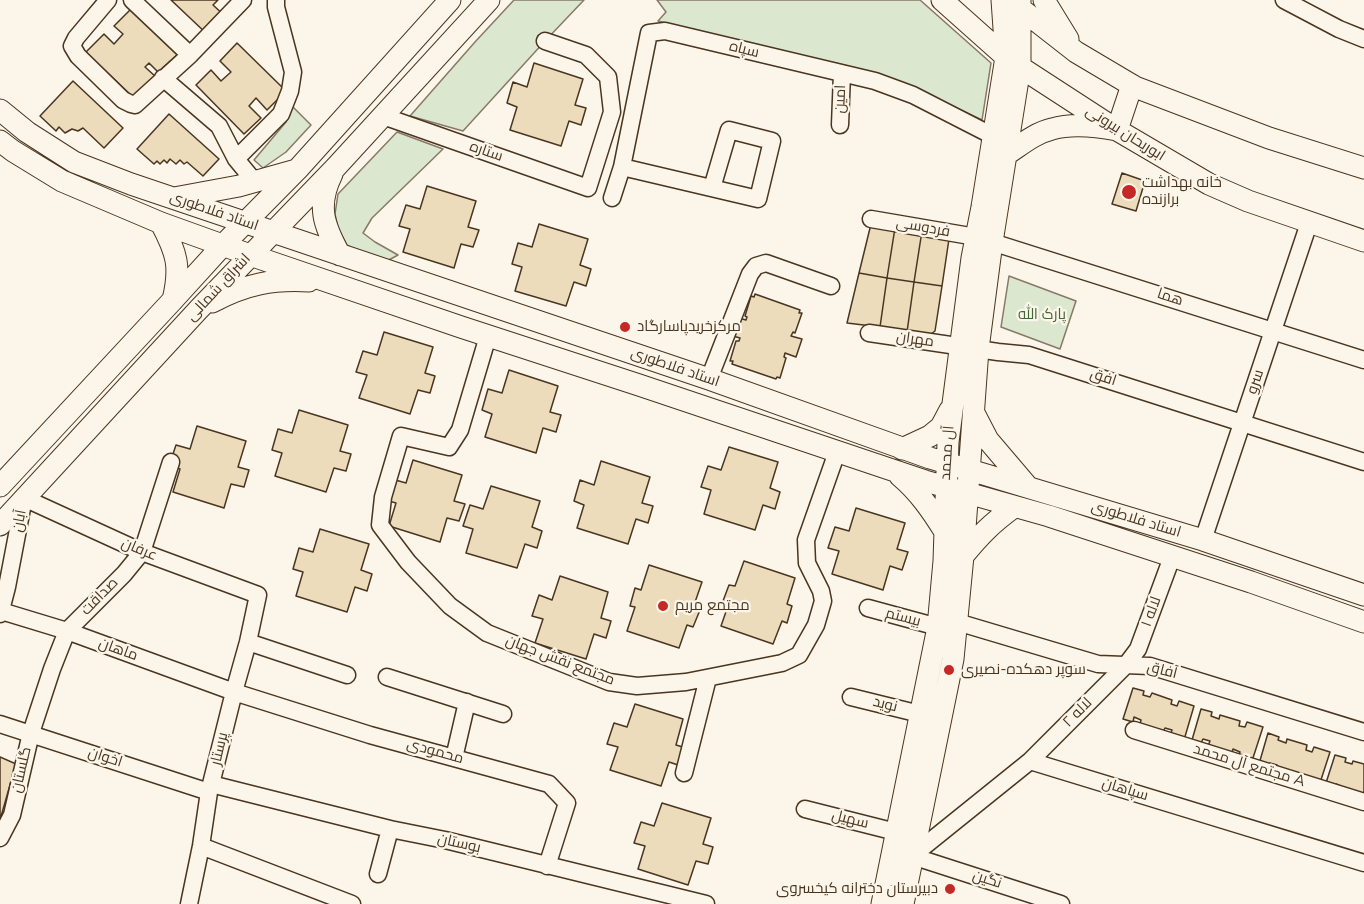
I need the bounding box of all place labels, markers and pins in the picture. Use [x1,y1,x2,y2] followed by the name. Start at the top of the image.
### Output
[1142,174,1222,209] place label: خانه بهداشت برازنده
[1120,183,1138,201] marker: خانه بهداشت برازنده
[637,318,741,336] place label: مرکزخریدپاسارگاد
[618,320,632,334] marker: مرکزخریدپاسارگاد
[675,597,750,615] place label: مجتمع مریم
[656,599,670,613] marker: مجتمع مریم
[961,661,1086,679] place label: سوپر دهکده-نصیری
[942,663,956,677] marker: سوپر دهکده-نصیری
[776,880,938,898] place label: دبیرستان دخترانه کیخسروی
[943,882,957,896] marker: دبیرستان دخترانه کیخسروی

